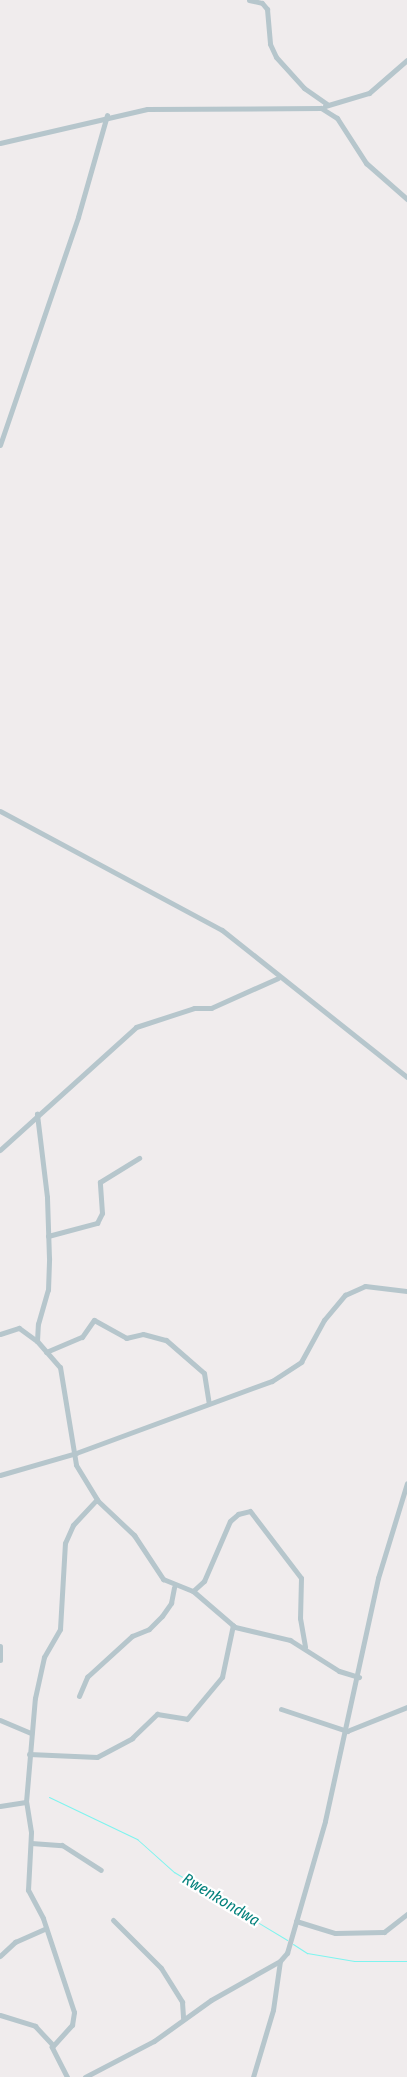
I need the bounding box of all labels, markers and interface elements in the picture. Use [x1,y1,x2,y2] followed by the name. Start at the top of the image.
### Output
[179,1869,263,1931] water label: Rwenkondwa

